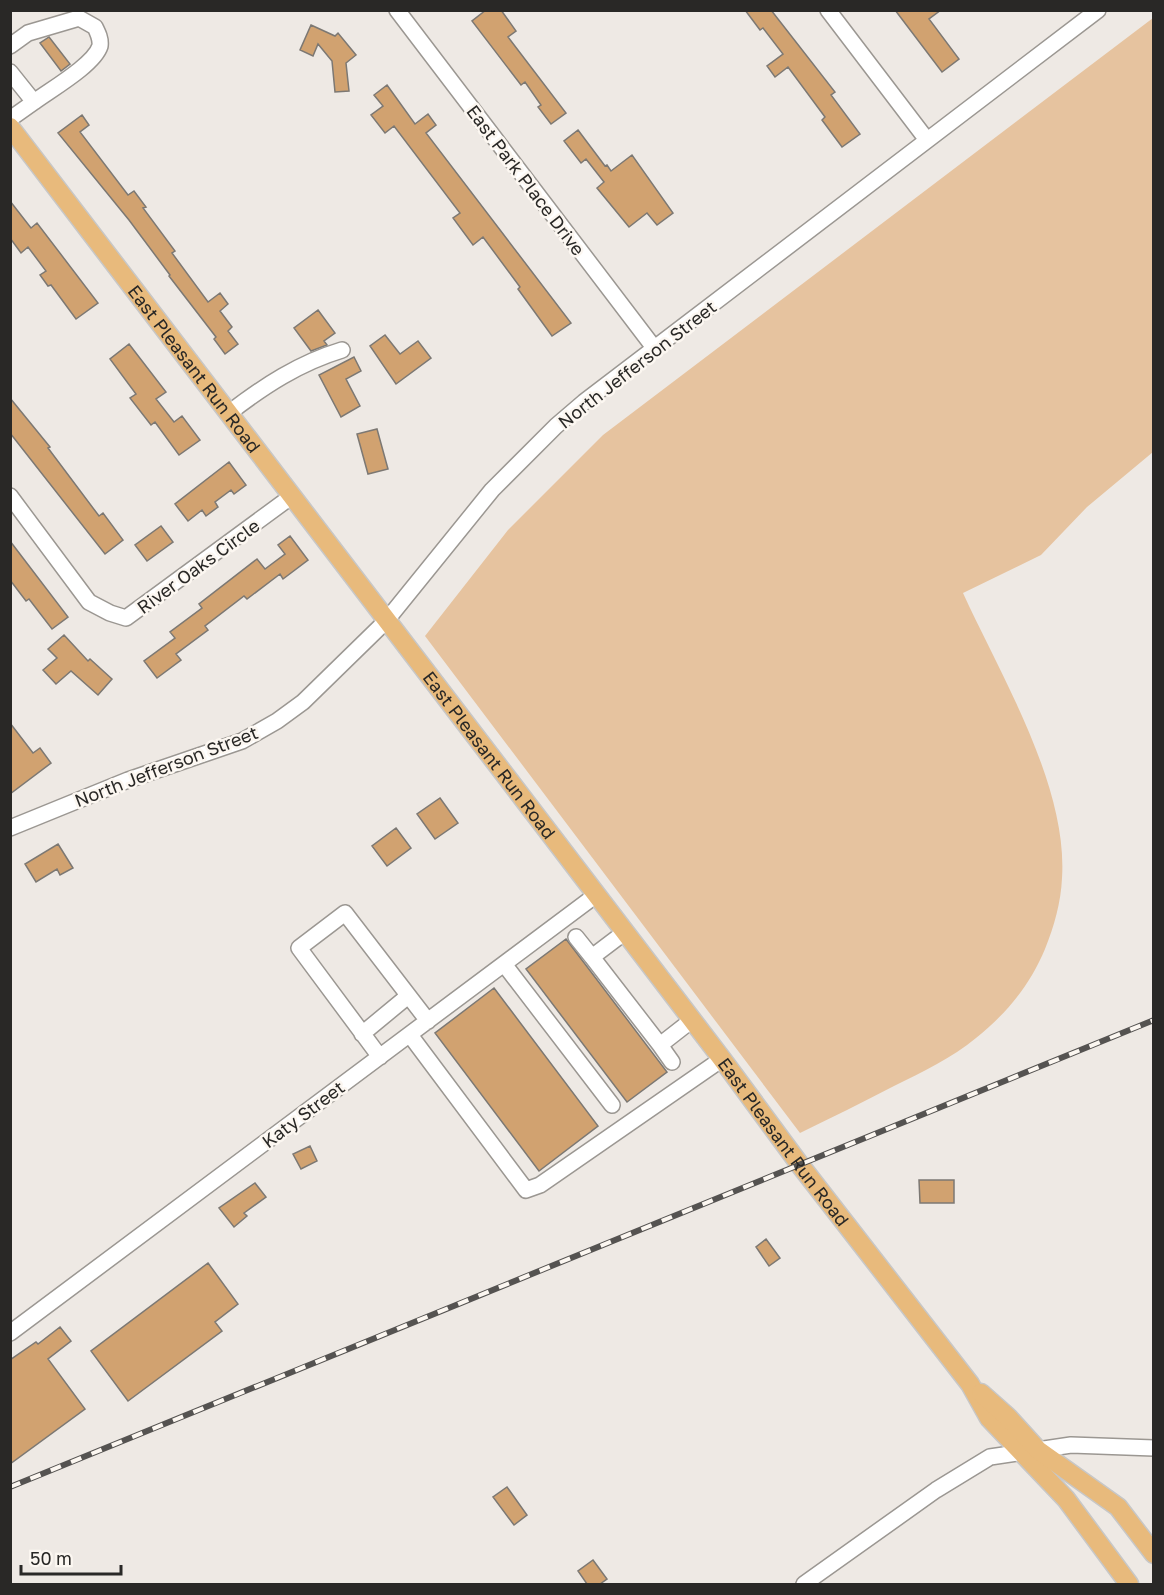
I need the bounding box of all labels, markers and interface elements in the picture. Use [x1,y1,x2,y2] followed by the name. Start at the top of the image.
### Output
[462,100,590,260] street label: East Park Place Drive
[124,280,266,457] street label: East Pleasant Run Road
[554,295,720,433] street label: North Jefferson Street
[132,514,264,618] street label: River Oaks Circle
[419,667,561,843] street label: East Pleasant Run Road
[71,721,261,811] street label: North Jefferson Street
[714,1053,854,1230] street label: East Pleasant Run Road
[257,1076,349,1152] street label: Katy Street
[21,1538,122,1576] scale bar
[30,1547,72,1569] text: 50 m

